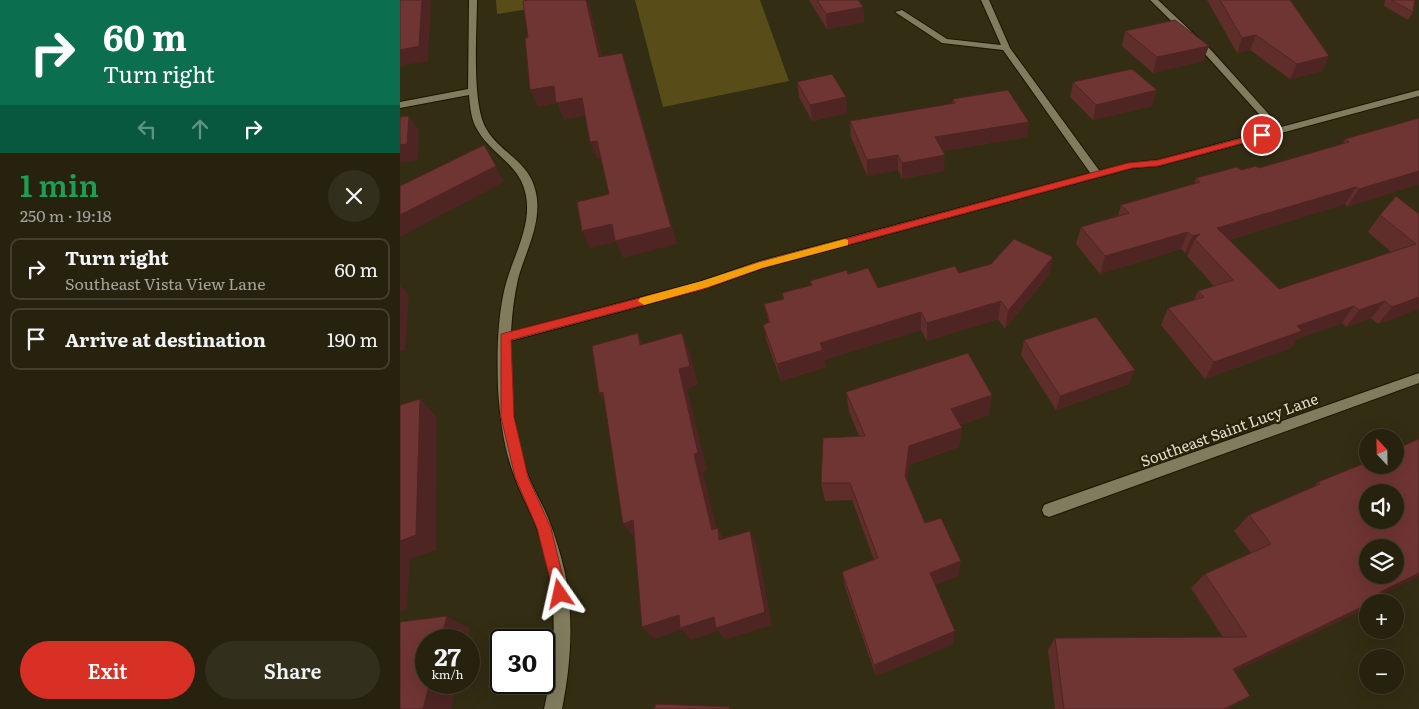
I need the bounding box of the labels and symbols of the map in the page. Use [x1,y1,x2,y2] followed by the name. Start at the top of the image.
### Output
[1241,114,1283,156] pin
[1137,386,1321,472] street label: Southeast Saint Lucy Lane
[1359,429,1404,474] north arrow
[533,567,585,619] position arrow
[490,629,555,694] speed limit sign: 30

